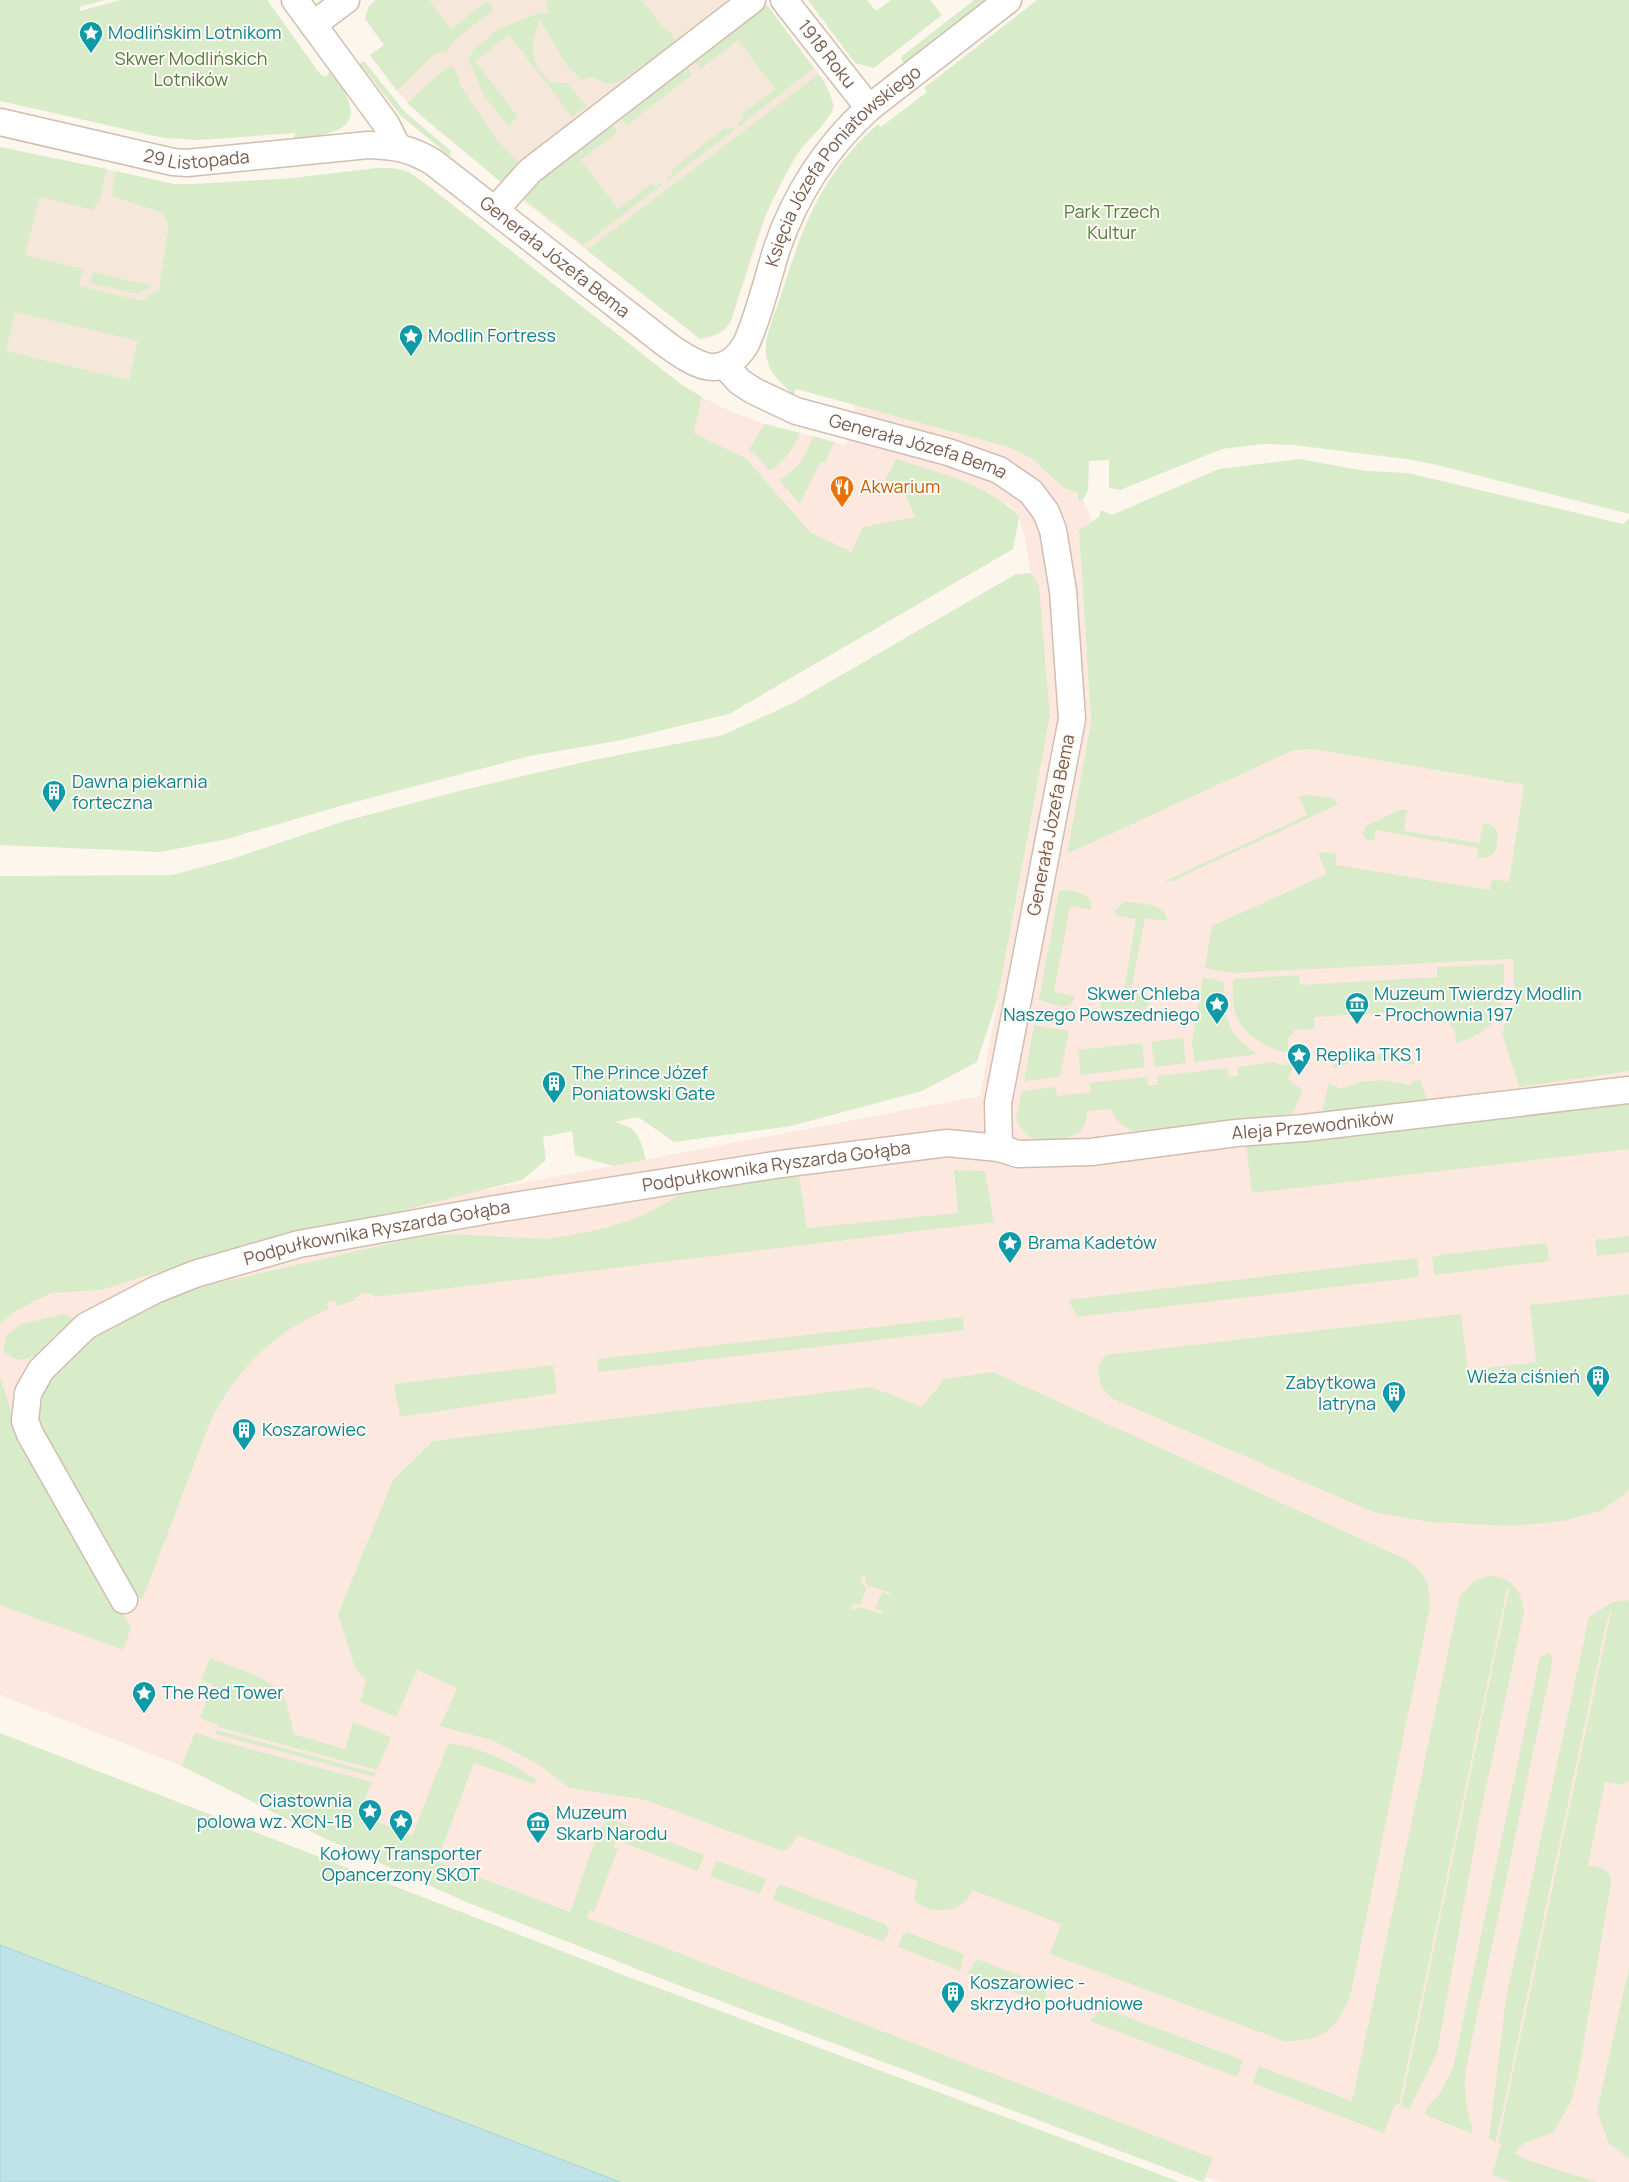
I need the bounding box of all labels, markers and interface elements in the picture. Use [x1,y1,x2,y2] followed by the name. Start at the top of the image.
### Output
[793,14,862,93] street label: 1918 Roku
[78,20,104,54] place icon: Modlińskim Lotnikom
[108,20,282,44] place label: Modlińskim Lotnikom
[115,46,267,91] park label: Skwer Modlińskich Lotników
[759,59,925,269] street label: Księcia Józefa Poniatowskiego
[141,143,251,174] street label: 29 Listopada
[475,190,635,323] street label: Generała Józefa Bema
[1064,199,1160,244] park label: Park Trzech Kultur
[398,323,424,357] place icon: Modlin Fortress
[428,323,556,347] place label: Modlin Fortress
[827,407,1013,483] street label: Generała Józefa Bema
[829,474,855,508] restaurant icon: Akwarium
[860,474,940,498] place label: Akwarium
[1021,732,1079,918] street label: Generała Józefa Bema
[72,769,208,814] place label: Dawna piekarnia forteczna
[41,779,67,813] building icon: Dawna piekarnia forteczna
[1003,981,1200,1026] place label: Skwer Chleba Naszego Powszedniego
[1374,981,1582,1026] place label: Muzeum Twierdzy Modlin - Prochownia 197
[1204,991,1230,1025] place icon: Skwer Chleba Naszego Powszedniego
[1344,991,1370,1025] museum icon: Muzeum Twierdzy Modlin - Prochownia 197
[1286,1042,1312,1076] place icon: Replika TKS 1
[1316,1042,1422,1066] place label: Replika TKS 1
[572,1060,715,1105] place label: The Prince Józef Poniatowski Gate
[541,1070,567,1104] building icon: The Prince Józef Poniatowski Gate
[1231,1105,1396,1144] street label: Aleja Przewodników
[640,1135,912,1197] street label: Podpułkownika Ryszarda Gołąba
[241,1194,512,1270] street label: Podpułkownika Ryszarda Gołąba
[997,1230,1023,1264] place icon: Brama Kadetów
[1028,1230,1157,1254] place label: Brama Kadetów
[1467,1364,1580,1388] place label: Wieża ciśnień
[1585,1364,1611,1398] building icon: Wieża ciśnień
[1285,1370,1376,1415] place label: Zabytkowa latryna
[1381,1380,1407,1414] building icon: Zabytkowa latryna
[231,1417,257,1451] building icon: Koszarowiec
[262,1417,366,1441] place label: Koszarowiec
[131,1680,157,1714] place icon: The Red Tower
[162,1680,284,1704] place label: The Red Tower
[197,1788,352,1833] place label: Ciastownia polowa wz. XCN-1B
[357,1798,383,1832] place icon: Ciastownia polowa wz. XCN-1B
[556,1800,667,1845] place label: Muzeum Skarb Narodu
[388,1808,414,1842] place icon: Kołowy Transporter Opancerzony SKOT
[525,1810,551,1844] museum icon: Muzeum Skarb Narodu
[320,1841,482,1886] place label: Kołowy Transporter Opancerzony SKOT
[970,1970,1143,2015] place label: Koszarowiec - skrzydło południowe
[940,1980,966,2014] building icon: Koszarowiec - skrzydło południowe

